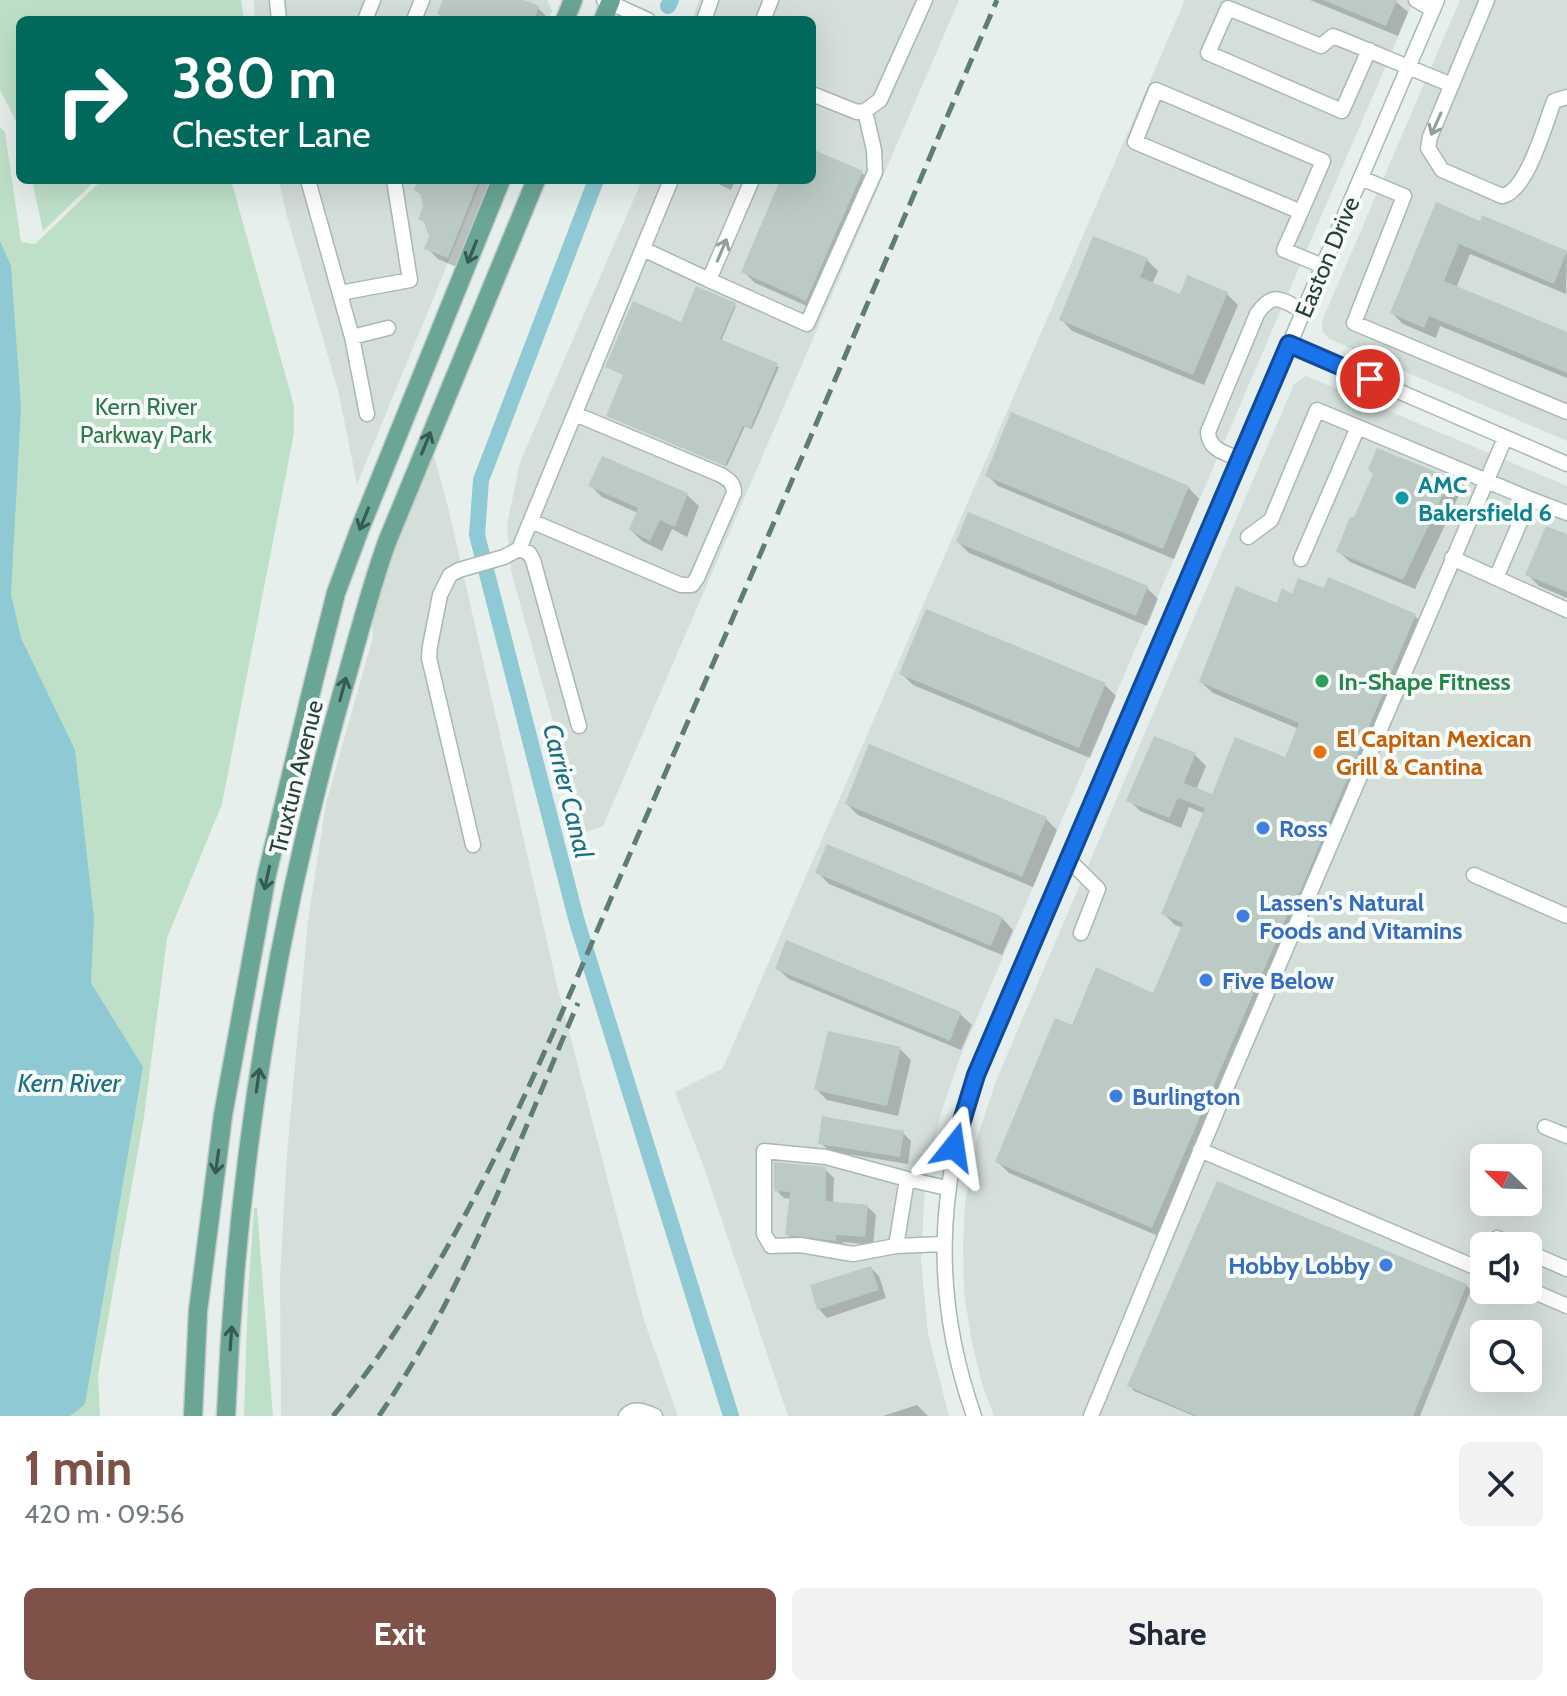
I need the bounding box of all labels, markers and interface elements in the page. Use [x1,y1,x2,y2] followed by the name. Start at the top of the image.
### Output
[172,44,337,112] text: 380 m
[40,48,144,152] icon: right
[1427,111,1442,135] one-way arrow
[172,112,371,156] text: Chester Lane
[1289,192,1365,322] street label: Easton Drive
[716,238,731,263] one-way arrow
[463,239,478,264] one-way arrow
[1336,345,1404,413] pin
[1348,357,1392,401] icon: arrive
[80,392,212,449] park label: Kern River Parkway Park
[420,431,434,456] one-way arrow
[1418,470,1552,527] place label: AMC Bakersfield 6
[1393,489,1411,507] marker: AMC Bakersfield 6
[356,506,370,531] one-way arrow
[1338,667,1511,696] place label: In-Shape Fitness
[1313,672,1331,690] marker: In-Shape Fitness
[337,677,352,703] one-way arrow
[263,697,329,857] street label: Truxtun Avenue
[536,720,600,862] water label: Carrier Canal
[1336,724,1532,781] place label: El Capitan Mexican Grill & Cantina
[1311,743,1329,761] marker: El Capitan Mexican Grill & Cantina
[1279,814,1328,843] place label: Ross
[1254,819,1272,837] marker: Ross
[259,865,274,890] one-way arrow
[1259,888,1462,945] place label: Lassen's Natural Foods and Vitamins
[1234,907,1252,925] marker: Lassen's Natural Foods and Vitamins
[1222,966,1335,995] place label: Five Below
[1197,971,1215,989] marker: Five Below
[17,1067,122,1099] water label: Kern River
[251,1068,266,1093] one-way arrow
[1132,1082,1241,1111] place label: Burlington
[1107,1087,1125,1105] marker: Burlington
[912,1105,996,1189] position arrow
[1470,1144,1542,1216] north arrow
[1470,1144,1542,1392] map controls
[209,1148,224,1174] one-way arrow
[1470,1232,1542,1304] button: sound
[1228,1251,1370,1280] place label: Hobby Lobby
[1377,1256,1395,1274] marker: Hobby Lobby
[1470,1320,1542,1392] button: search
[224,1325,239,1352] one-way arrow
[24,1439,132,1497] text: 1 min
[1459,1442,1543,1526] button: close
[24,1498,185,1530] text: 420 m · 09:56
[24,1588,776,1680] button: Exit
[792,1588,1543,1680] button: Share

